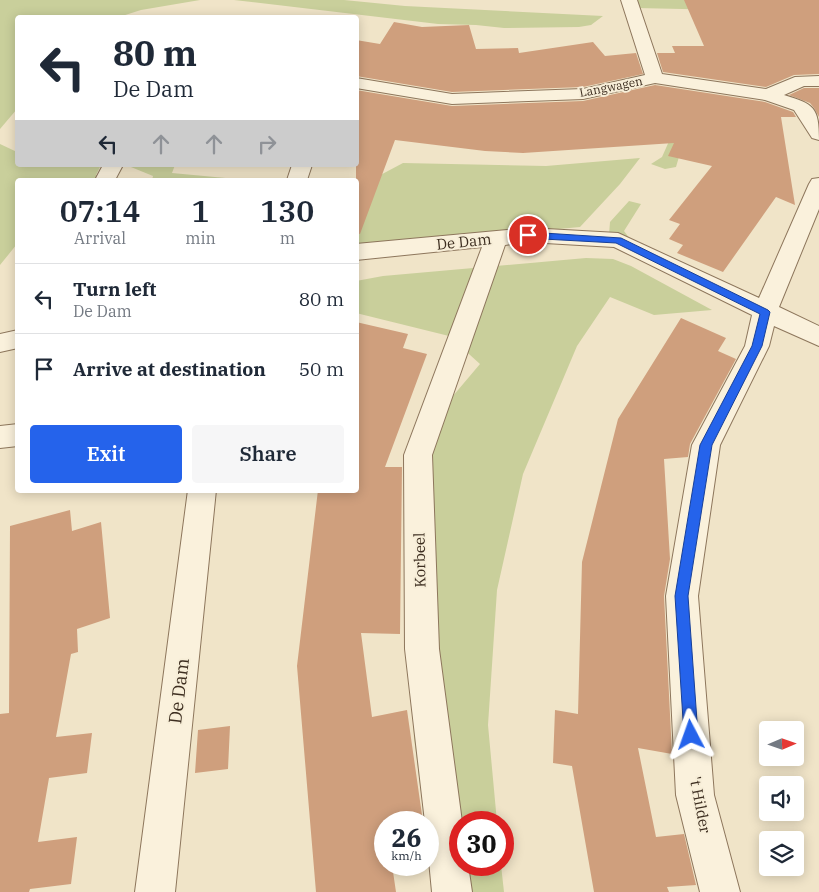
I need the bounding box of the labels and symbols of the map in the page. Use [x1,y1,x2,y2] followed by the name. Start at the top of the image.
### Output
[578,73,644,100] street label: Langwagen
[507,214,549,256] pin
[436,229,492,254] street label: De Dam
[410,532,429,588] street label: Korbeel
[163,657,194,725] street label: De Dam
[664,708,716,760] position arrow
[759,721,804,766] north arrow
[686,775,715,835] street label: 't Hilder
[449,811,514,876] speed limit sign: 30

